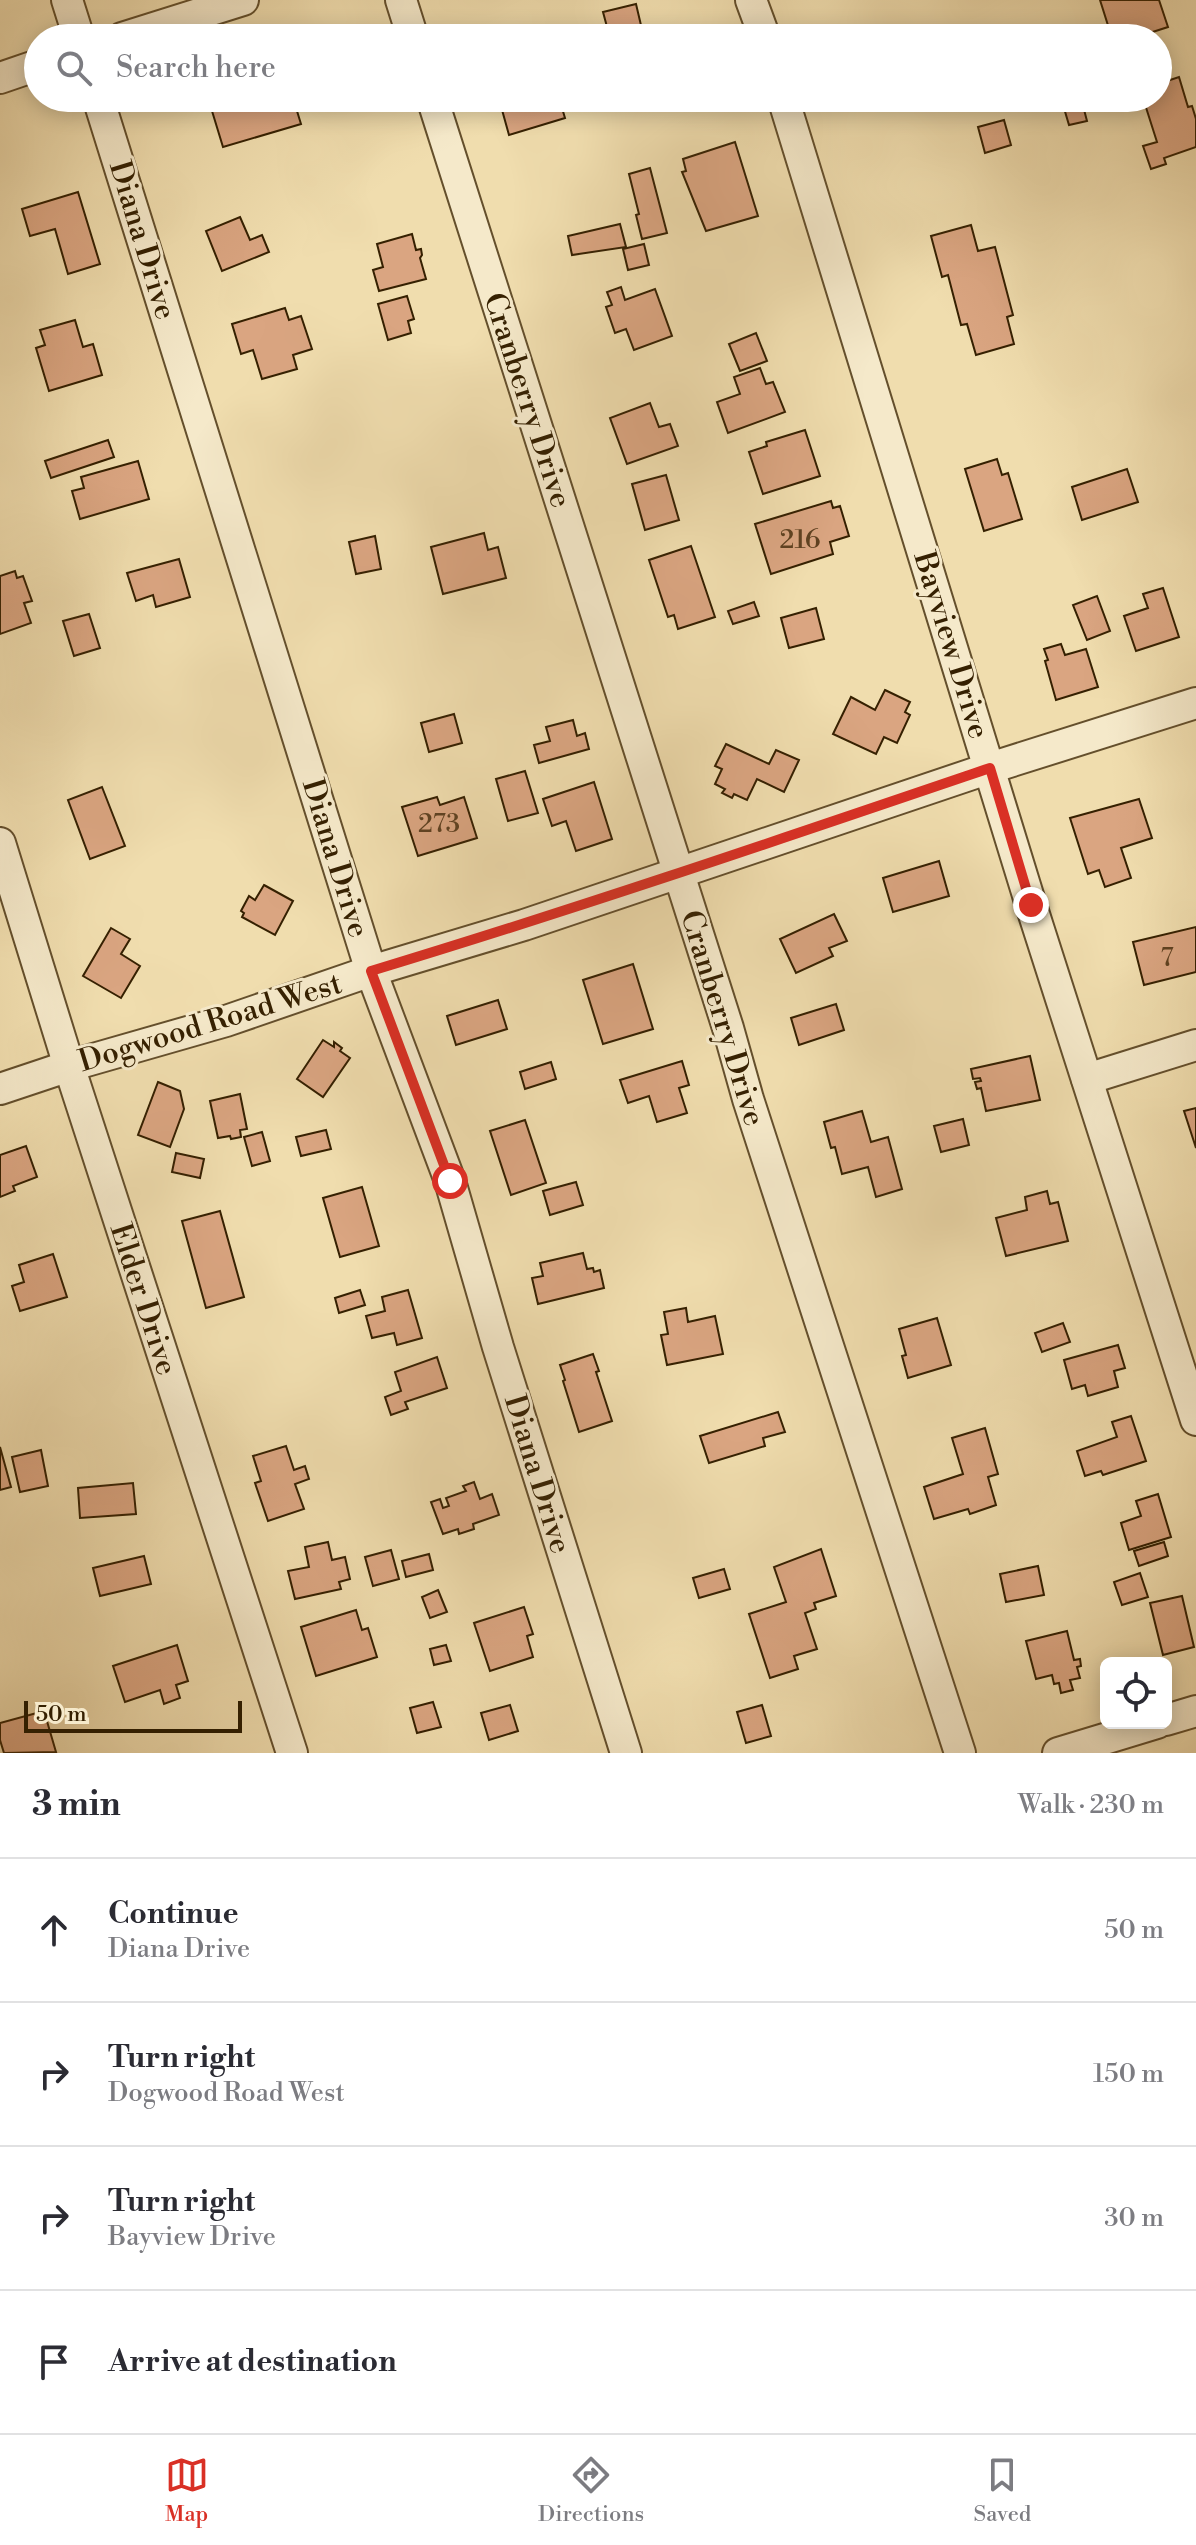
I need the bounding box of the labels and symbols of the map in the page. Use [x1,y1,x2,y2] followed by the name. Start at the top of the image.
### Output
[100,156,184,324] street label: Diana Drive
[474,288,580,512] street label: Cranberry Drive
[779,524,821,556] house number: 216
[904,546,998,743] street label: Bayview Drive
[293,774,377,942] street label: Diana Drive
[418,808,460,840] house number: 273
[1013,887,1049,923] route end
[671,906,773,1131] street label: Cranberry Drive
[1160,942,1174,974] house number: 7
[74,965,347,1081] street label: Dogwood Road West
[432,1163,468,1199] route start
[101,1219,185,1380] street label: Elder Drive
[495,1390,579,1558] street label: Diana Drive
[24,1697,242,1733] scale bar

